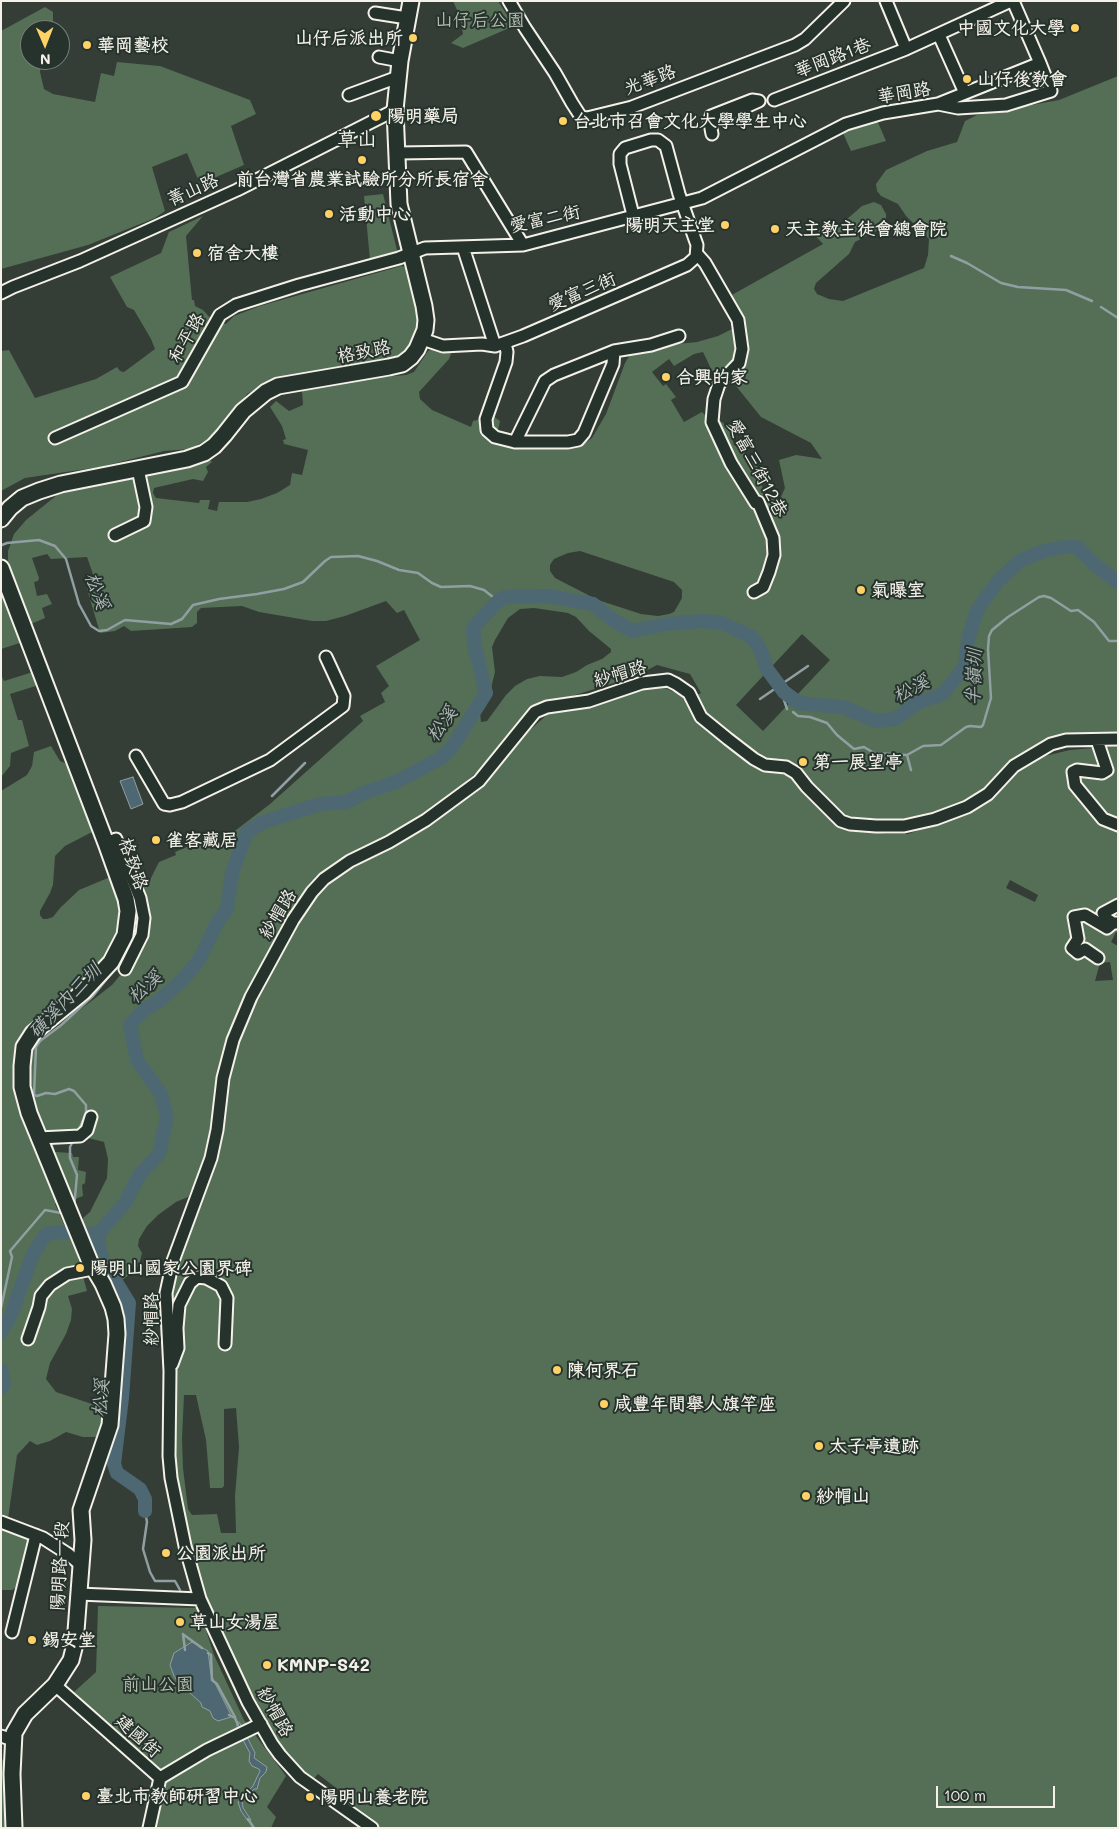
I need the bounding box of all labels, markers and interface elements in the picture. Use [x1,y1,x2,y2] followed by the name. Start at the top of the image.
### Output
[435,9,525,31] park label: 山仔后公園
[957,17,1065,39] place label: 中國文化大學
[20,20,70,70] north arrow
[1069,22,1081,34] marker: 中國文化大學
[295,27,403,49] place label: 山仔后派出所
[407,32,419,44] marker: 山仔后派出所
[97,34,169,56] place label: 華岡藝校
[792,34,874,82] street label: 華岡路1巷
[81,39,93,51] marker: 華岡藝校
[40,50,51,69] text: N
[621,61,679,99] street label: 光華路
[977,68,1067,90] place label: 山仔後教會
[961,73,973,85] marker: 山仔後教會
[876,78,932,108] street label: 華岡路
[387,105,459,127] place label: 陽明藥局
[369,109,383,123] marker: 陽明藥局
[573,110,807,132] place label: 台北市召會文化大學學生中心
[557,115,569,127] marker: 台北市召會文化大學學生中心
[337,128,377,152] district label: 草山
[356,154,368,166] marker: 前台灣省農業試驗所分所長宿舍
[236,168,488,190] place label: 前台灣省農業試驗所分所長宿舍
[164,169,222,211] street label: 菁山路
[508,201,582,237] street label: 愛富二街
[339,203,411,225] place label: 活動中心
[323,208,335,220] marker: 活動中心
[625,214,715,236] place label: 陽明天主堂
[785,218,947,240] place label: 天主教主徒會總會院
[719,219,731,231] marker: 陽明天主堂
[769,223,781,235] marker: 天主教主徒會總會院
[207,242,279,264] place label: 宿舍大樓
[191,247,203,259] marker: 宿舍大樓
[545,268,619,316] street label: 愛富三街
[164,309,210,367] street label: 和平路
[335,336,393,368] street label: 格致路
[676,366,748,388] place label: 合興的家
[660,371,672,383] marker: 合興的家
[722,415,792,521] street label: 愛富三街12巷
[80,569,114,613] water label: 松溪
[871,579,925,601] place label: 氣曝室
[855,584,867,596] marker: 氣曝室
[962,648,986,706] water label: 半嶺圳
[591,656,649,692] street label: 紗帽路
[889,670,933,708] water label: 松溪
[422,702,462,746] water label: 松溪
[813,751,903,773] place label: 第一展望亭
[797,756,809,768] marker: 第一展望亭
[166,829,238,851] place label: 雀客藏居
[150,834,162,846] marker: 雀客藏居
[114,835,152,893] street label: 格致路
[255,885,301,943] street label: 紗帽路
[24,959,106,1043] water label: 磺溪內三圳
[123,966,167,1008] water label: 松溪
[90,1257,252,1279] place label: 陽明山國家公園界碑
[74,1262,86,1274] marker: 陽明山國家公園界碑
[140,1292,162,1346] street label: 紗帽路
[567,1359,639,1381] place label: 陳何界石
[551,1364,563,1376] marker: 陳何界石
[88,1378,114,1418] water label: 松溪
[614,1393,776,1415] place label: 咸豐年間舉人旗竿座
[598,1398,610,1410] marker: 咸豐年間舉人旗竿座
[829,1435,919,1457] place label: 太子亭遺跡
[813,1440,825,1452] marker: 太子亭遺跡
[816,1485,870,1507] place label: 紗帽山
[800,1490,812,1502] marker: 紗帽山
[47,1520,73,1612] street label: 陽明路一段
[176,1542,266,1564] place label: 公園派出所
[160,1547,172,1559] marker: 公園派出所
[190,1611,280,1633] place label: 草山女湯屋
[174,1616,186,1628] marker: 草山女湯屋
[42,1629,96,1651] place label: 錫安堂
[26,1634,38,1646] marker: 錫安堂
[277,1654,370,1676] place label: KMNP-S42
[261,1659,273,1671] marker: KMNP-S42
[122,1673,194,1695] park label: 前山公園
[252,1683,298,1741] street label: 紗帽路
[111,1710,165,1762] street label: 建國街
[939,1776,1058,1808] scale bar
[96,1785,258,1807] place label: 臺北市教師研習中心
[944,1785,986,1805] text: 100 m
[320,1786,428,1808] place label: 陽明山養老院
[80,1790,92,1802] marker: 臺北市教師研習中心
[304,1791,316,1803] marker: 陽明山養老院

